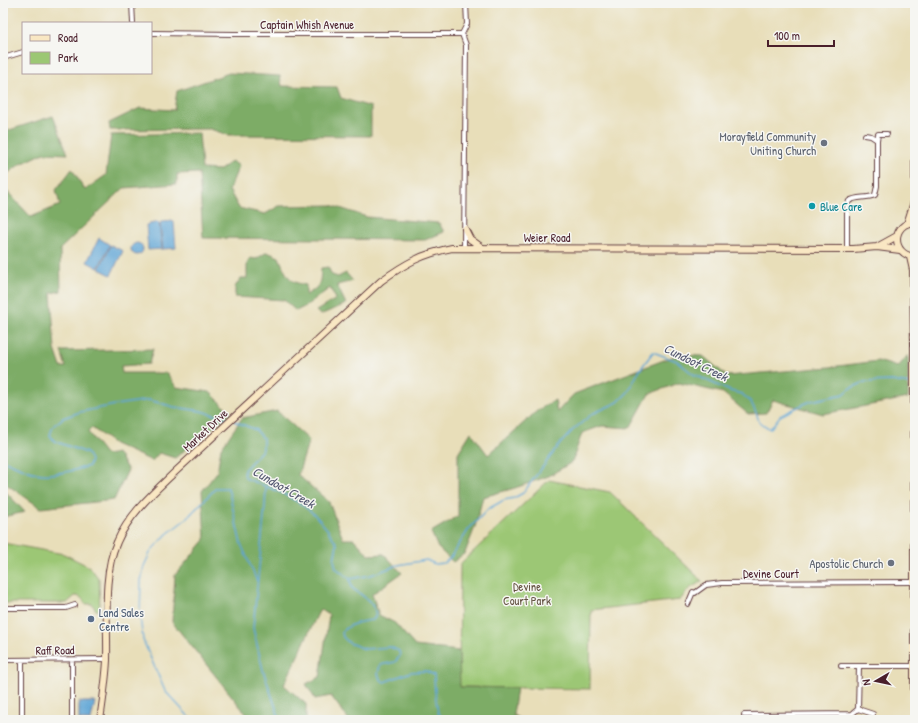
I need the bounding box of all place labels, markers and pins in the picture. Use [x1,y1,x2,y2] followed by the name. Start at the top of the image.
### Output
[720,128,816,159] place label: Morayfield Community Uniting Church
[819,138,829,148] marker: Morayfield Community Uniting Church
[820,198,863,215] place label: Blue Care
[807,201,817,211] marker: Blue Care
[810,555,883,572] place label: Apostolic Church
[886,558,896,568] marker: Apostolic Church
[99,604,144,635] place label: Land Sales Centre
[86,614,96,624] marker: Land Sales Centre

